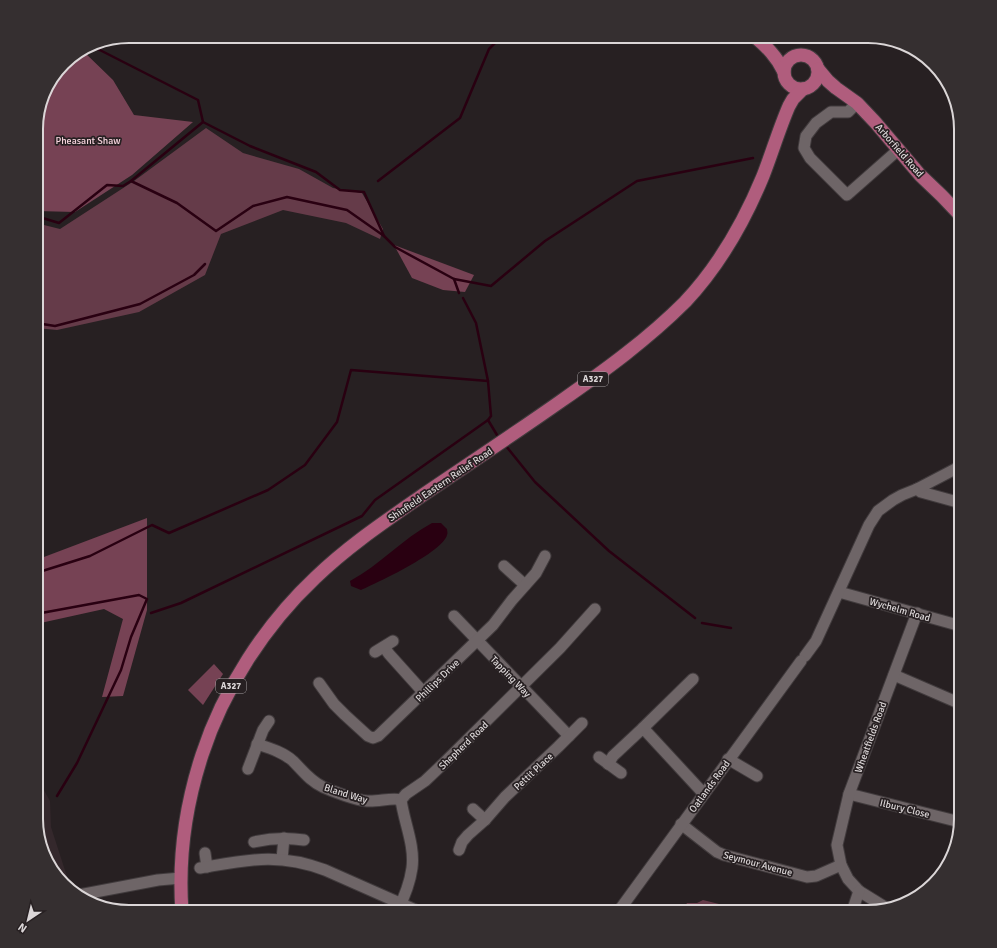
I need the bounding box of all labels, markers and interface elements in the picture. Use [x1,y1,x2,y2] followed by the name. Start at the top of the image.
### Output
[873,121,926,180] street label: Arborfield Road
[56,135,121,147] park label: Pheasant Shaw
[578,372,608,386] road number: A327
[386,445,495,524] street label: Shinfield Eastern Relief Road
[868,596,932,624] street label: Wychelm Road
[487,653,533,700] street label: Tapping Way
[413,657,462,705] street label: Phillips Drive
[216,679,246,693] road number: A327
[853,700,889,774] street label: Wheatfields Road
[436,719,491,772] street label: Shepherd Road
[512,751,556,793] street label: Pettit Place
[687,758,733,815] street label: Oatlands Road
[323,782,369,806] street label: Bland Way
[879,797,931,821] street label: Ilbury Close
[722,849,794,879] street label: Seymour Avenue
[8,900,48,940] north arrow
[16,920,29,935] text: N

